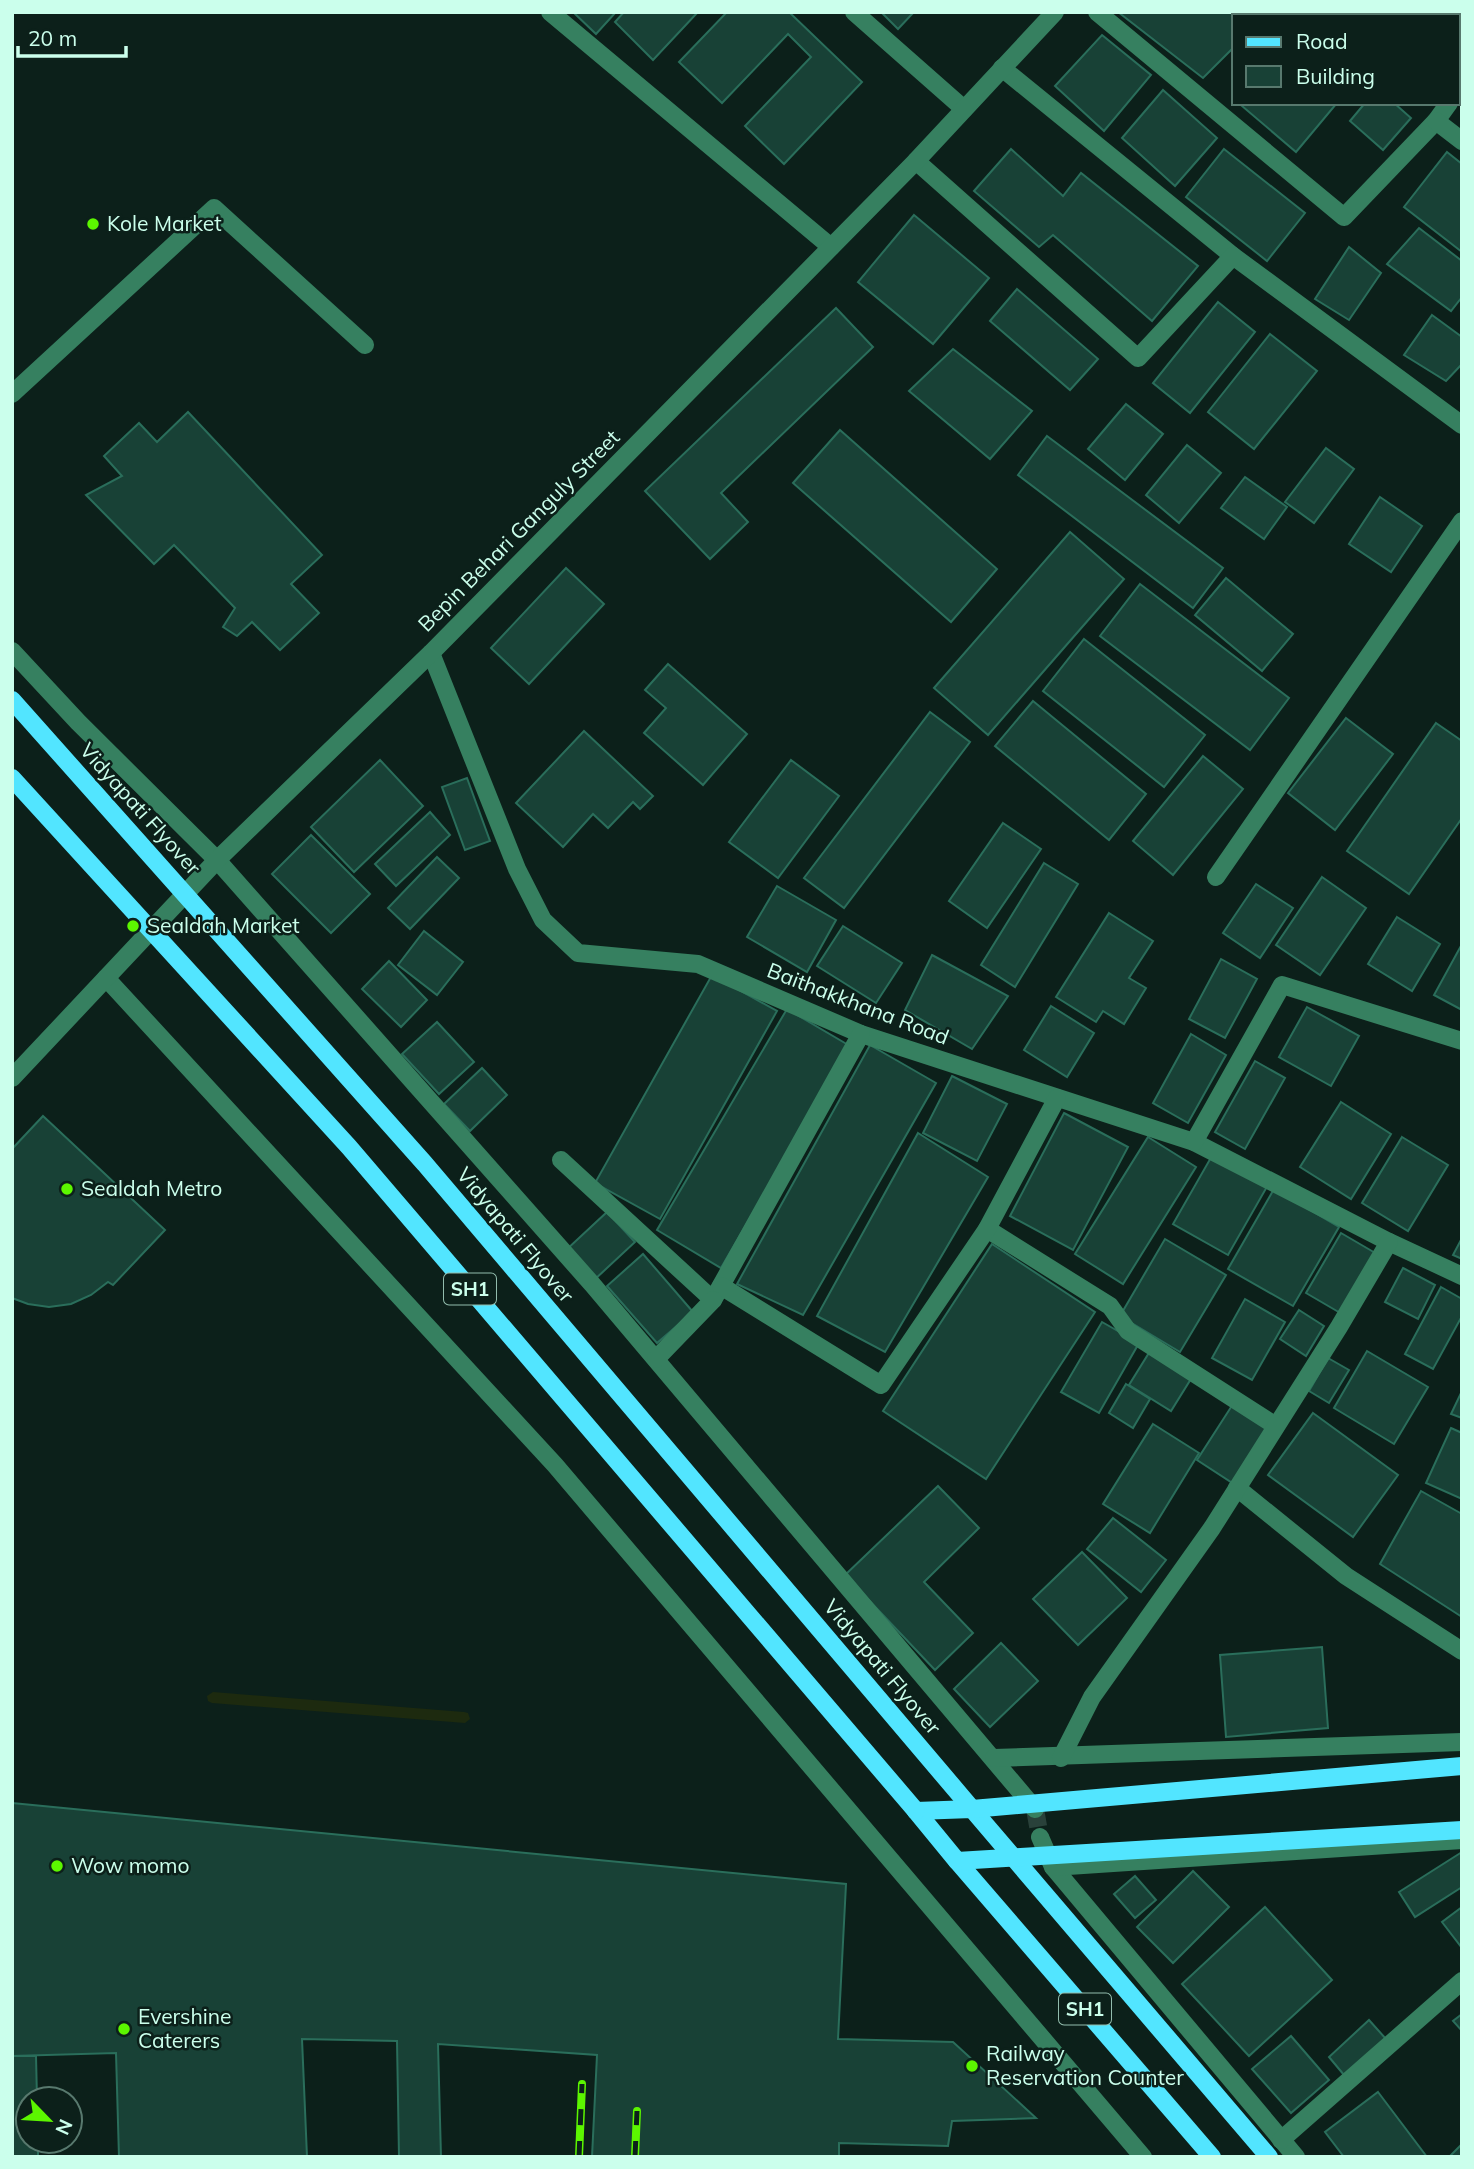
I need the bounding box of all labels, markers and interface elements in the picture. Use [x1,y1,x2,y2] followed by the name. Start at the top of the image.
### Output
[18,14,126,58] scale bar
[1232,14,1460,105] legend
[28,25,77,51] text: 20 m
[1296,28,1347,54] text: Road
[1296,63,1375,89] text: Building
[107,210,222,236] place label: Kole Market
[85,216,101,232] marker: Kole Market
[412,424,625,637] street label: Bepin Behari Ganguly Street
[75,737,207,880] street label: Vidyapati Flyover
[147,912,300,938] place label: Sealdah Market
[125,918,141,934] marker: Sealdah Market
[764,956,953,1050] street label: Baithakkhana Road
[452,1161,580,1308] street label: Vidyapati Flyover
[81,1175,222,1201] place label: Sealdah Metro
[59,1181,75,1197] marker: Sealdah Metro
[444,1274,496,1304] road number: SH1
[819,1593,947,1740] street label: Vidyapati Flyover
[71,1852,190,1878] place label: Wow momo
[49,1858,65,1874] marker: Wow momo
[1059,1994,1111,2024] road number: SH1
[138,2003,232,2053] place label: Evershine Caterers
[116,2021,132,2037] marker: Evershine Caterers
[986,2040,1184,2090] place label: Railway Reservation Counter
[964,2058,980,2074] marker: Railway Reservation Counter
[14,2085,84,2155] north arrow
[50,2116,78,2139] text: N

